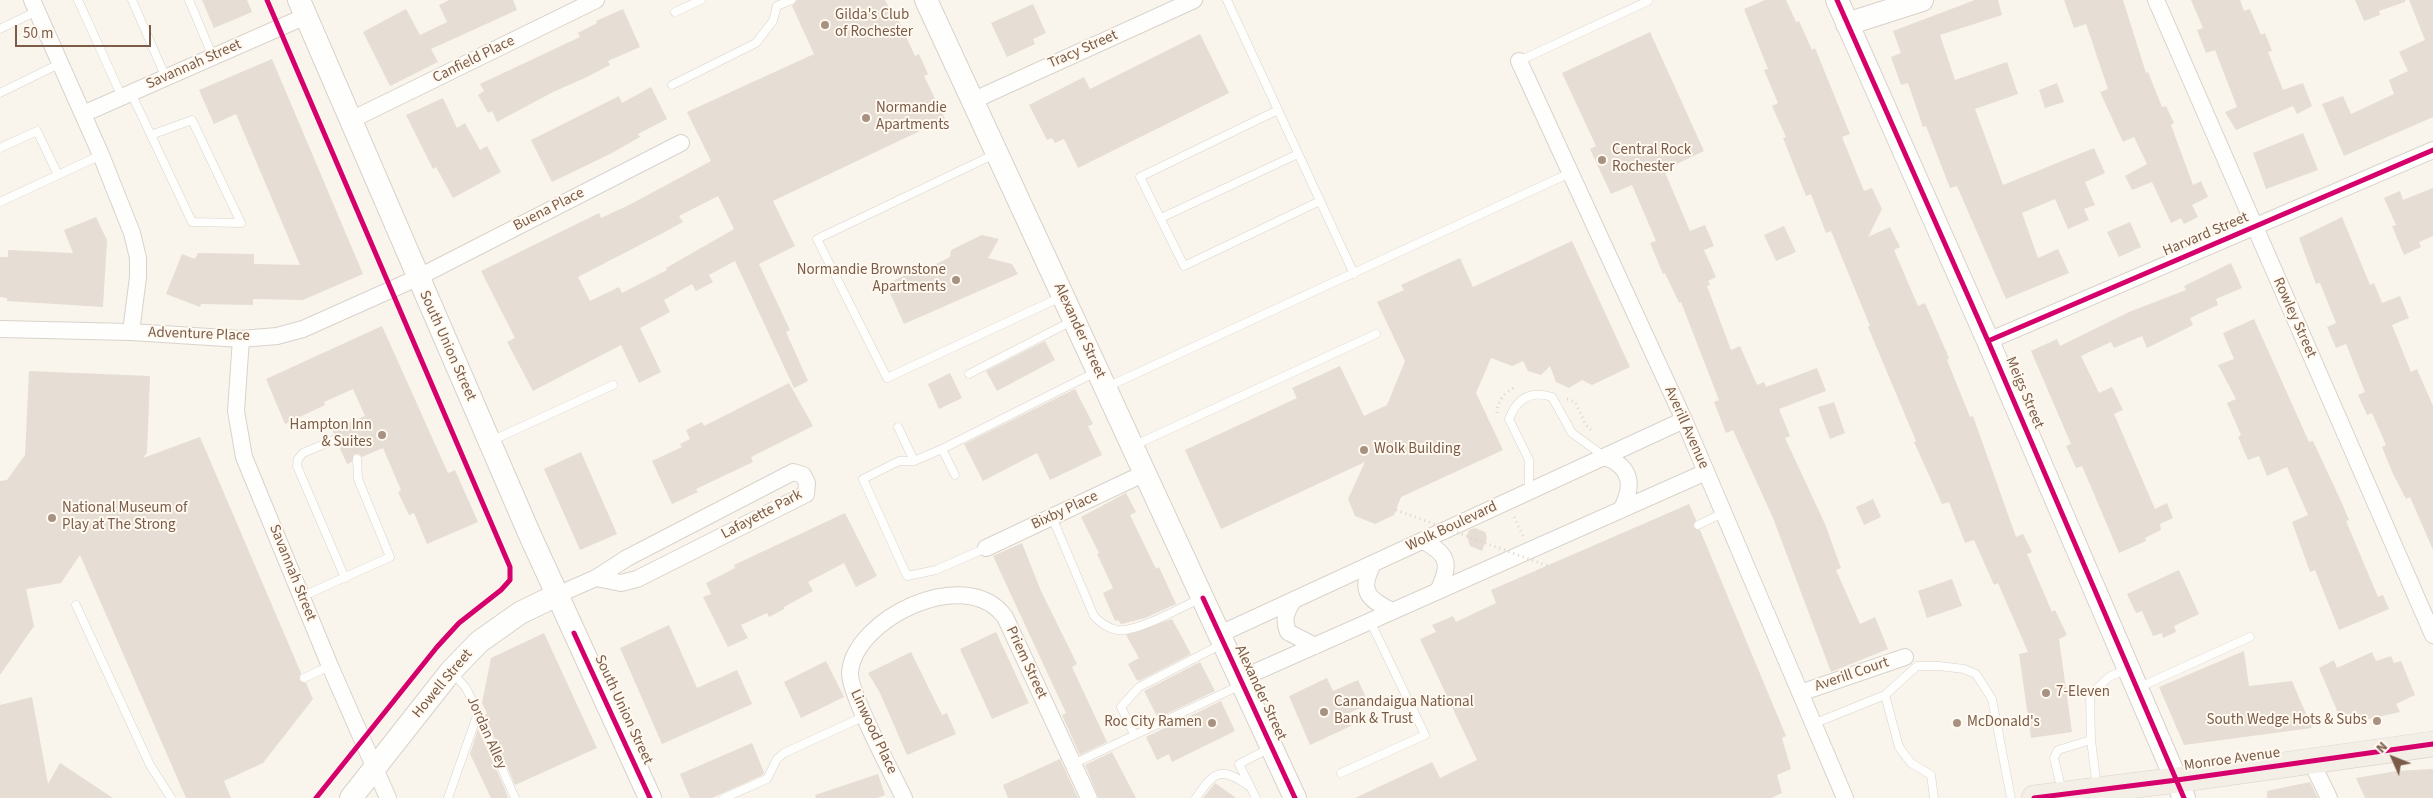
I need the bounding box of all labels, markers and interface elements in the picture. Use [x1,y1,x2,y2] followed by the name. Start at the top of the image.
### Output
[835,7,913,42] place label: Gilda's Club of Rochester
[18,15,154,47] scale bar
[819,19,831,31] marker: Gilda's Club of Rochester
[23,23,53,44] text: 50 m
[1045,27,1121,73] street label: Tracy Street
[430,32,518,88] street label: Canfield Place
[143,36,245,94] street label: Savannah Street
[876,100,949,135] place label: Normandie Apartments
[860,112,872,124] marker: Normandie Apartments
[1612,142,1691,177] place label: Central Rock Rochester
[1596,154,1608,166] marker: Central Rock Rochester
[511,184,587,236] street label: Buena Place
[2161,209,2251,261] street label: Harvard Street
[797,262,946,297] place label: Normandie Brownstone Apartments
[950,274,962,286] marker: Normandie Brownstone Apartments
[2268,275,2320,361] street label: Rowley Street
[1049,280,1109,382] street label: Alexander Street
[415,288,479,404] street label: South Union Street
[148,324,250,346] street label: Adventure Place
[2001,354,2047,432] street label: Meigs Street
[1660,384,1712,472] street label: Averill Avenue
[290,417,372,452] place label: Hampton Inn & Suites
[376,429,388,441] marker: Hampton Inn & Suites
[1374,441,1460,459] place label: Wolk Building
[1358,444,1370,456] marker: Wolk Building
[719,486,805,544] street label: Lafayette Park
[1029,488,1101,534] street label: Bixby Place
[1404,498,1500,556] street label: Wolk Boulevard
[62,500,187,535] place label: National Museum of Play at The Strong
[46,512,58,524] marker: National Museum of Play at The Strong
[264,522,320,624] street label: Savannah Street
[1001,624,1051,702] street label: Priem Street
[1230,642,1290,744] street label: Alexander Street
[409,646,477,722] street label: Howell Street
[590,652,656,768] street label: South Union Street
[1813,654,1891,696] street label: Averill Court
[2056,684,2110,702] place label: 7-Eleven
[846,687,900,777] street label: Linwood Place
[2040,687,2052,699] marker: 7-Eleven
[462,694,510,772] street label: Jordan Alley
[1334,694,1473,729] place label: Canandaigua National Bank & Trust
[1318,706,1330,718] marker: Canandaigua National Bank & Trust
[2206,712,2367,730] place label: South Wedge Hots & Subs
[1104,714,1202,732] place label: Roc City Ramen
[1967,714,2040,732] place label: McDonald's
[2371,715,2383,727] marker: South Wedge Hots & Subs
[1206,717,1218,729] marker: Roc City Ramen
[1951,717,1963,729] marker: McDonald's
[2368,733,2418,783] north arrow
[2372,737,2393,758] text: N
[2183,744,2281,776] street label: Monroe Avenue

